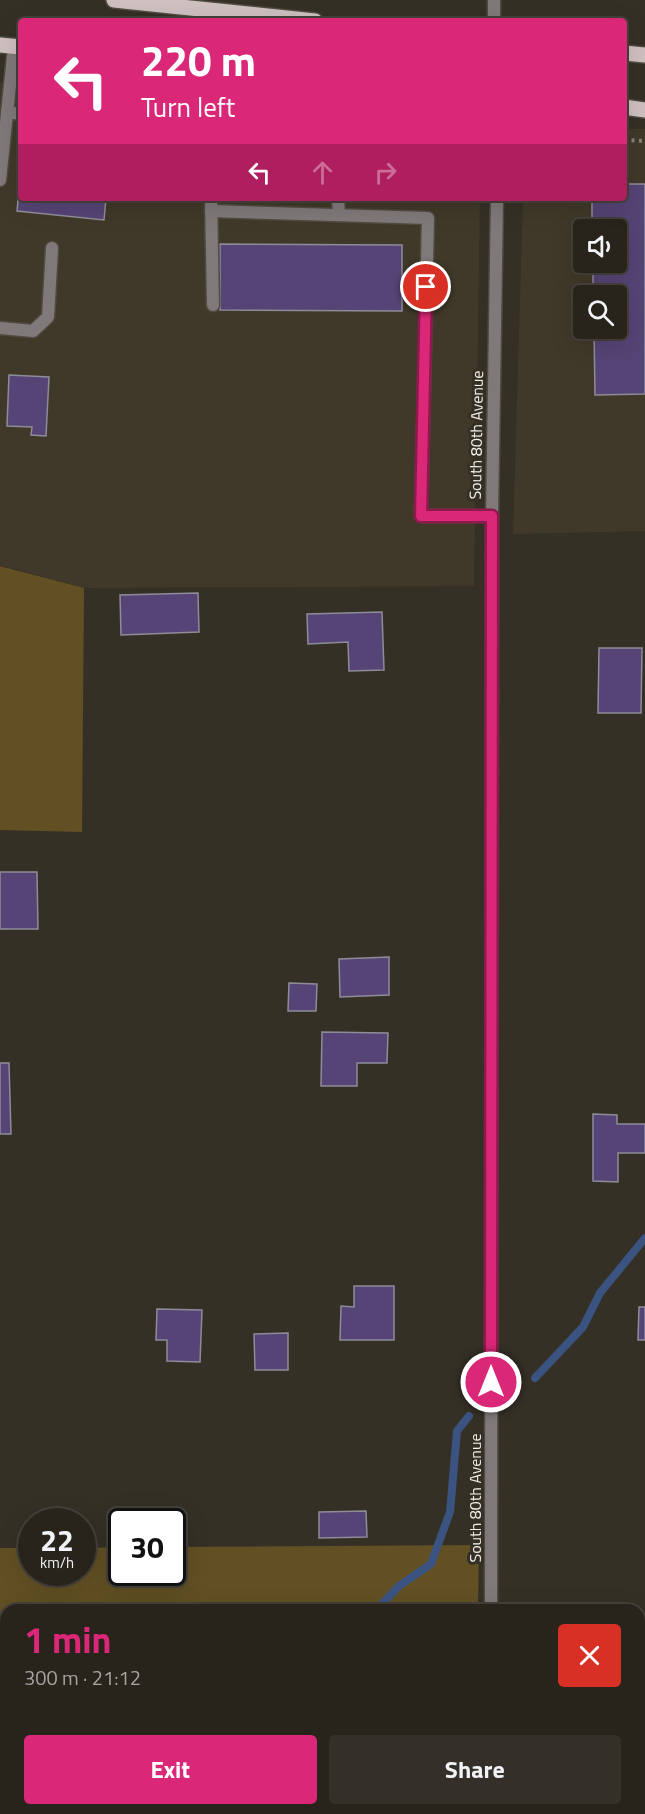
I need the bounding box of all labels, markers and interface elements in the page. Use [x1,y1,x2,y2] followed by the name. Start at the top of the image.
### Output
[141,28,256,92] text: 220 m
[42,42,120,120] icon: left
[141,86,235,127] text: Turn left
[243,156,276,189] icon: left
[306,156,339,189] icon: ahead
[369,156,402,189] icon: right
[573,219,627,339] map controls
[573,219,627,273] button: sound
[400,261,451,312] pin
[409,270,442,303] icon: arrive
[573,285,627,339] button: search
[463,370,489,500] street label: South 80th Avenue
[459,1350,523,1414] position arrow
[463,1433,487,1563] street label: South 80th Avenue
[108,1508,186,1586] speed limit sign: 30
[40,1517,74,1563] text: 22
[40,1551,74,1574] text: km/h
[24,1612,111,1667] text: 1 min
[558,1624,621,1687] button: close
[24,1662,141,1693] text: 300 m · 21:12
[24,1735,317,1804] button: Exit
[329,1735,621,1804] button: Share

